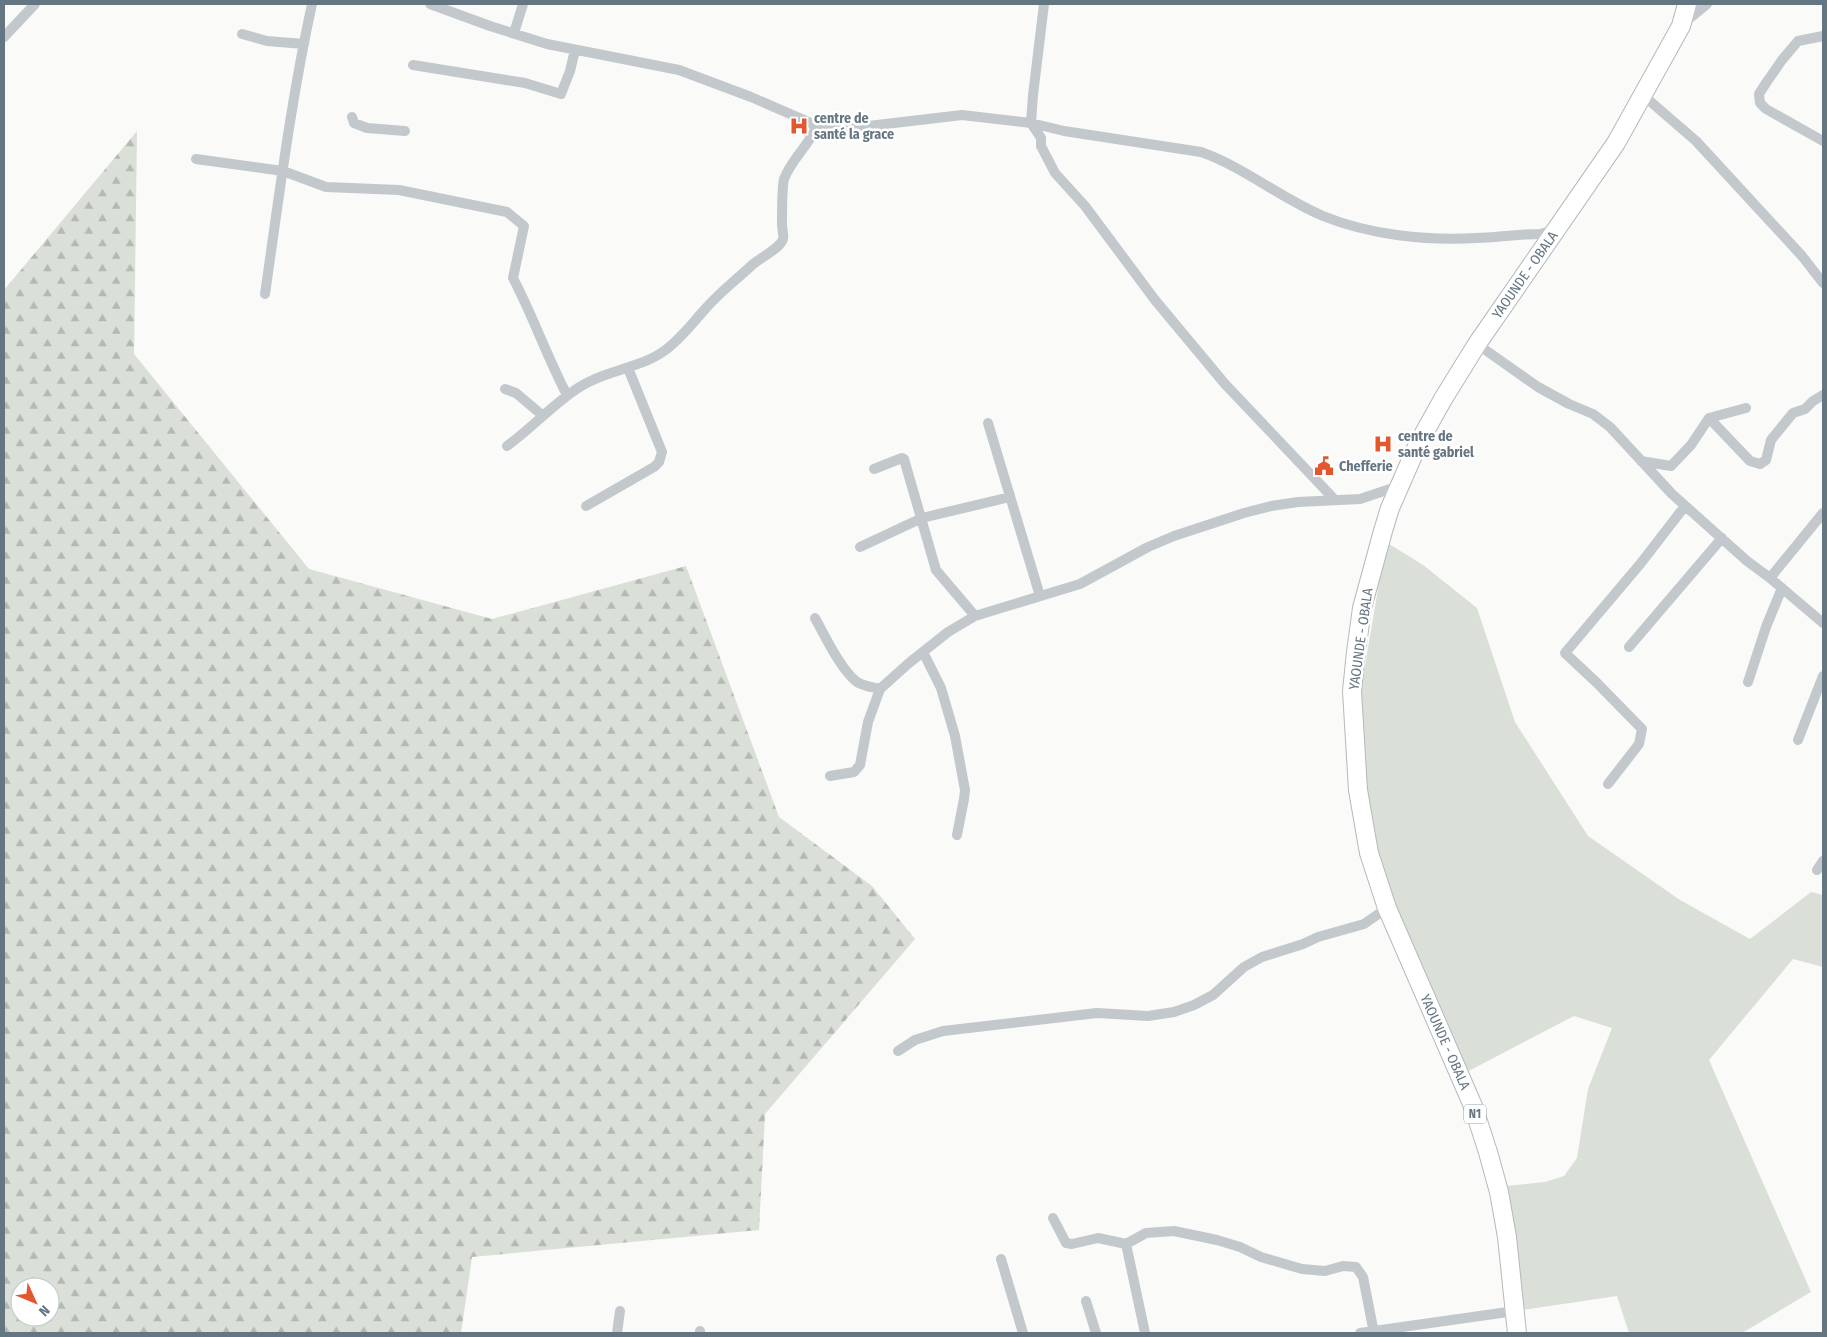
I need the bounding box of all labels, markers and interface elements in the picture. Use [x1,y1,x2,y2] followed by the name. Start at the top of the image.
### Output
[814,110,894,143] place label: centre de santé la grace
[788,115,810,137] hospital icon: centre de santé la grace
[1489,228,1562,322] street label: YAOUNDE - OBALA
[1398,428,1474,461] place label: centre de santé gabriel
[1372,433,1394,455] hospital icon: centre de santé gabriel
[1313,455,1335,477] public building icon: Chefferie
[1339,458,1393,475] place label: Chefferie
[1345,586,1377,691] street label: YAOUNDE - OBALA
[1416,992,1474,1093] street label: YAOUNDE - OBALA
[1464,1104,1486,1124] road number: N1
[10,1277,60,1327] north arrow
[35,1302,53,1320] text: N

